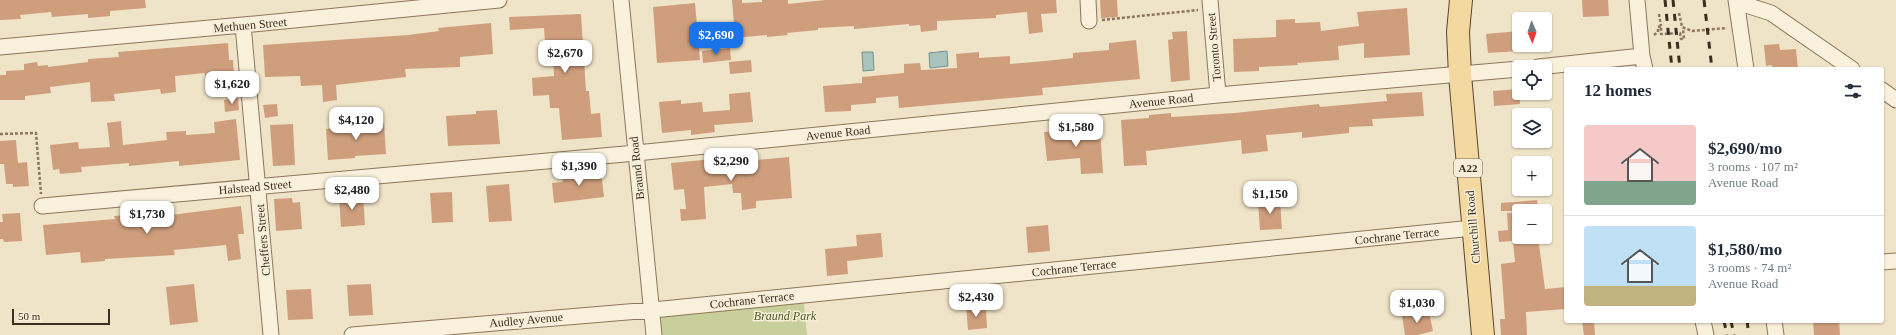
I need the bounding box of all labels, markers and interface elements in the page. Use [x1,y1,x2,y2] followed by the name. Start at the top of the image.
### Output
[1204,11,1224,82] street label: Toronto Street
[1512,12,1552,52] north arrow
[1512,12,1552,244] map controls
[213,15,288,35] street label: Methuen Street
[683,22,749,56] pin: $2,690
[698,27,734,42] text: $2,690
[532,40,598,74] pin: $2,670
[547,45,583,60] text: $2,670
[1512,60,1552,100] button: locate
[199,71,265,105] pin: $1,620
[214,76,250,91] text: $1,620
[1842,80,1864,102] icon: filters
[1584,81,1652,100] text: 12 homes
[1128,91,1194,111] street label: Avenue Road
[323,107,389,141] pin: $4,120
[1512,108,1552,148] button: layers
[338,112,374,127] text: $4,120
[1043,114,1109,148] pin: $1,580
[1058,119,1094,134] text: $1,580
[805,123,871,143] street label: Avenue Road
[627,136,647,200] street label: Braund Road
[1708,139,1782,158] text: $2,690/mo
[1616,141,1664,189] icon: home
[698,148,764,182] pin: $2,290
[546,153,612,187] pin: $1,390
[713,153,749,168] text: $2,290
[1512,156,1552,196] button: +
[561,158,597,173] text: $1,390
[1454,159,1482,177] road number: A22
[1708,159,1798,174] text: 3 rooms · 107 m²
[1708,175,1778,190] text: Avenue Road
[218,177,293,197] street label: Halstead Street
[319,177,385,211] pin: $2,480
[1237,181,1303,215] pin: $1,150
[334,182,370,197] text: $2,480
[1252,186,1288,201] text: $1,150
[1463,190,1483,264] street label: Churchill Road
[114,201,180,235] pin: $1,730
[253,203,273,277] street label: Cheffers Street
[1512,204,1552,244] button: −
[129,206,165,221] text: $1,730
[1354,225,1440,247] street label: Cochrane Terrace
[1708,240,1782,259] text: $1,580/mo
[1616,242,1664,290] icon: home
[1031,257,1117,279] street label: Cochrane Terrace
[1708,260,1791,275] text: 3 rooms · 74 m²
[1708,276,1778,291] text: Avenue Road
[943,284,1009,318] pin: $2,430
[709,289,795,311] street label: Cochrane Terrace
[958,289,994,304] text: $2,430
[1384,290,1450,324] pin: $1,030
[1399,295,1435,310] text: $1,030
[12,307,110,326] scale bar
[754,309,817,323] park label: Braund Park
[18,310,40,322] text: 50 m
[488,310,564,330] street label: Audley Avenue

